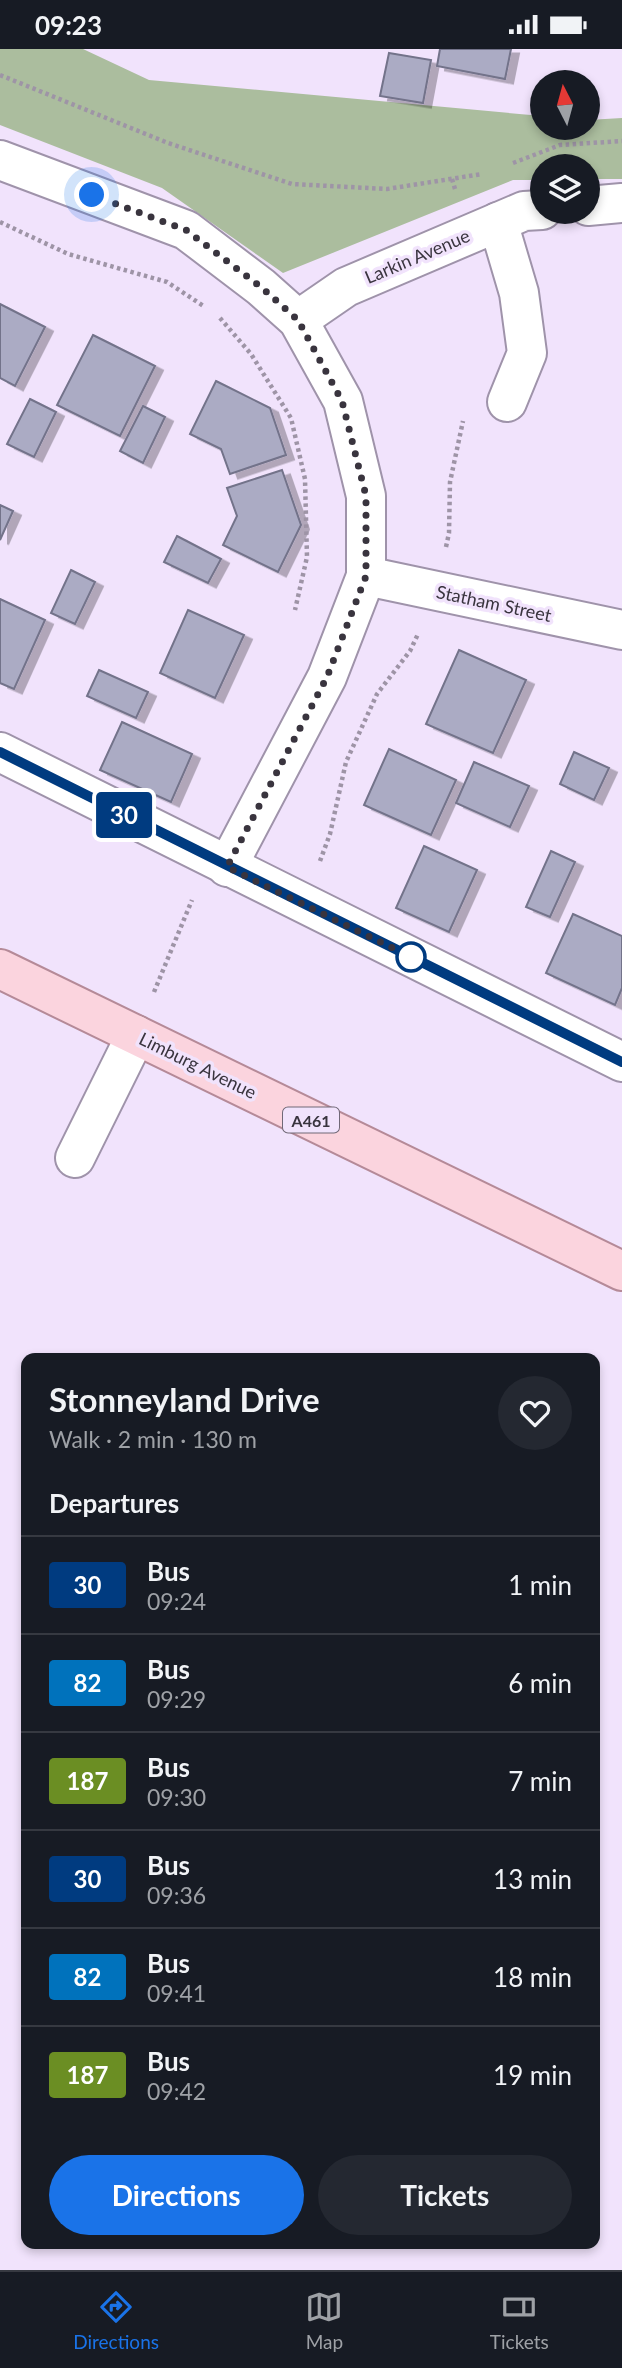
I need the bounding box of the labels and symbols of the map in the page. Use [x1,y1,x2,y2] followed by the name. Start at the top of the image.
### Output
[530,70,600,140] north arrow
[74,177,109,212] your location
[361,224,473,288] street label: Larkin Avenue
[435,580,554,626] street label: Statham Street
[92,792,156,838] line badge: 30
[396,942,426,972] unlabelled marker
[136,1027,260,1103] street label: Limburg Avenue
[283,1107,339,1133] road number: A461

